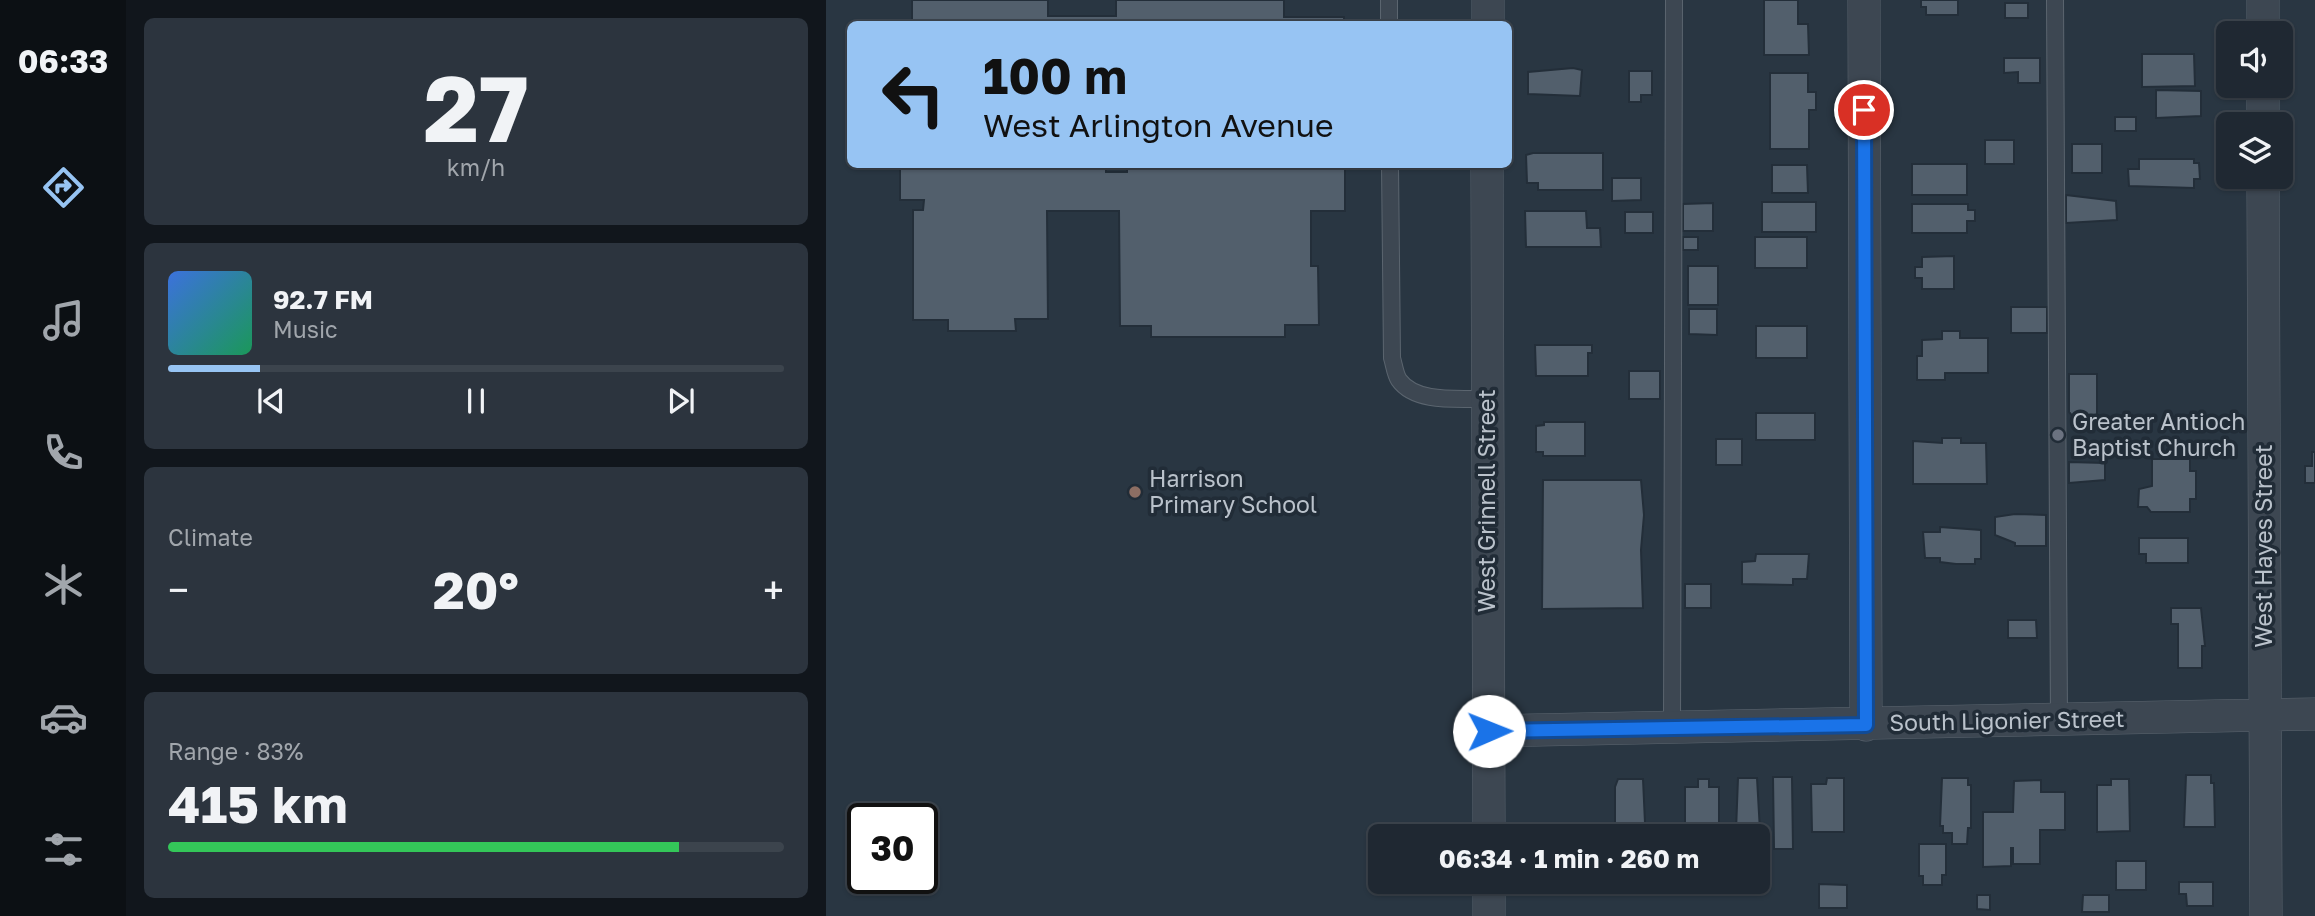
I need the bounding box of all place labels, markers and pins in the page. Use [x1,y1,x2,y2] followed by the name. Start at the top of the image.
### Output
[1834,80,1894,140] pin
[2072,407,2246,461] place label: Greater Antioch Baptist Church
[2050,427,2066,443] marker: Greater Antioch Baptist Church
[1149,464,1317,518] place label: Harrison Primary School
[1127,484,1143,500] marker: Harrison Primary School

